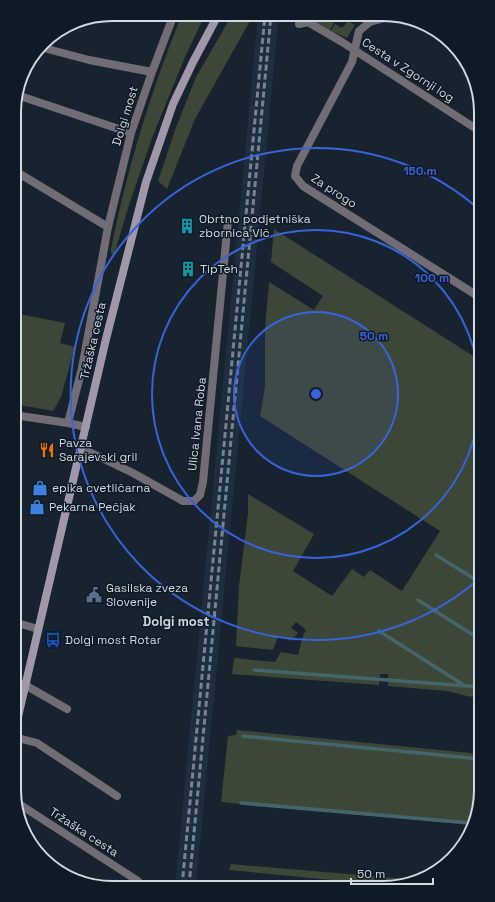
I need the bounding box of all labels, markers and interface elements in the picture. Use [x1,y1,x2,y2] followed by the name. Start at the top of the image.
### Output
[359,34,457,106] street label: Cesta v Zgornji log
[108,84,142,148] street label: Dolgi most
[403,163,437,179] text: 150 m
[308,170,360,212] street label: Za progo
[199,211,311,241] place label: Obrtno podjetniška zbornica Vič
[178,217,196,235] building icon: Obrtno podjetniška zbornica Vič
[179,260,197,278] building icon: TipTeh
[200,261,238,277] place label: TipTeh
[415,270,449,286] text: 100 m
[76,301,110,381] street label: Tržaška cesta
[360,328,388,344] text: 50 m
[184,376,210,472] street label: Ulica Ivana Roba
[309,387,323,401] centre of rings
[59,435,138,465] place label: Pavza Sarajevski gril
[38,441,56,459] restaurant icon: Pavza Sarajevski gril
[31,479,49,497] shop icon: epika cvetličarna
[52,480,150,496] place label: epika cvetličarna
[28,498,46,516] shop icon: Pekarna Pečjak
[49,499,136,515] place label: Pekarna Pečjak
[106,580,188,610] place label: Gasilska zveza Slovenije
[85,586,103,604] public building icon: Gasilska zveza Slovenije
[143,613,209,630] district label: Dolgi most
[44,631,62,649] bus stop icon: Dolgi most Rotar
[65,632,162,648] place label: Dolgi most Rotar
[46,804,122,860] street label: Tržaška cesta
[351,860,433,886] scale bar
[357,866,385,882] text: 50 m

